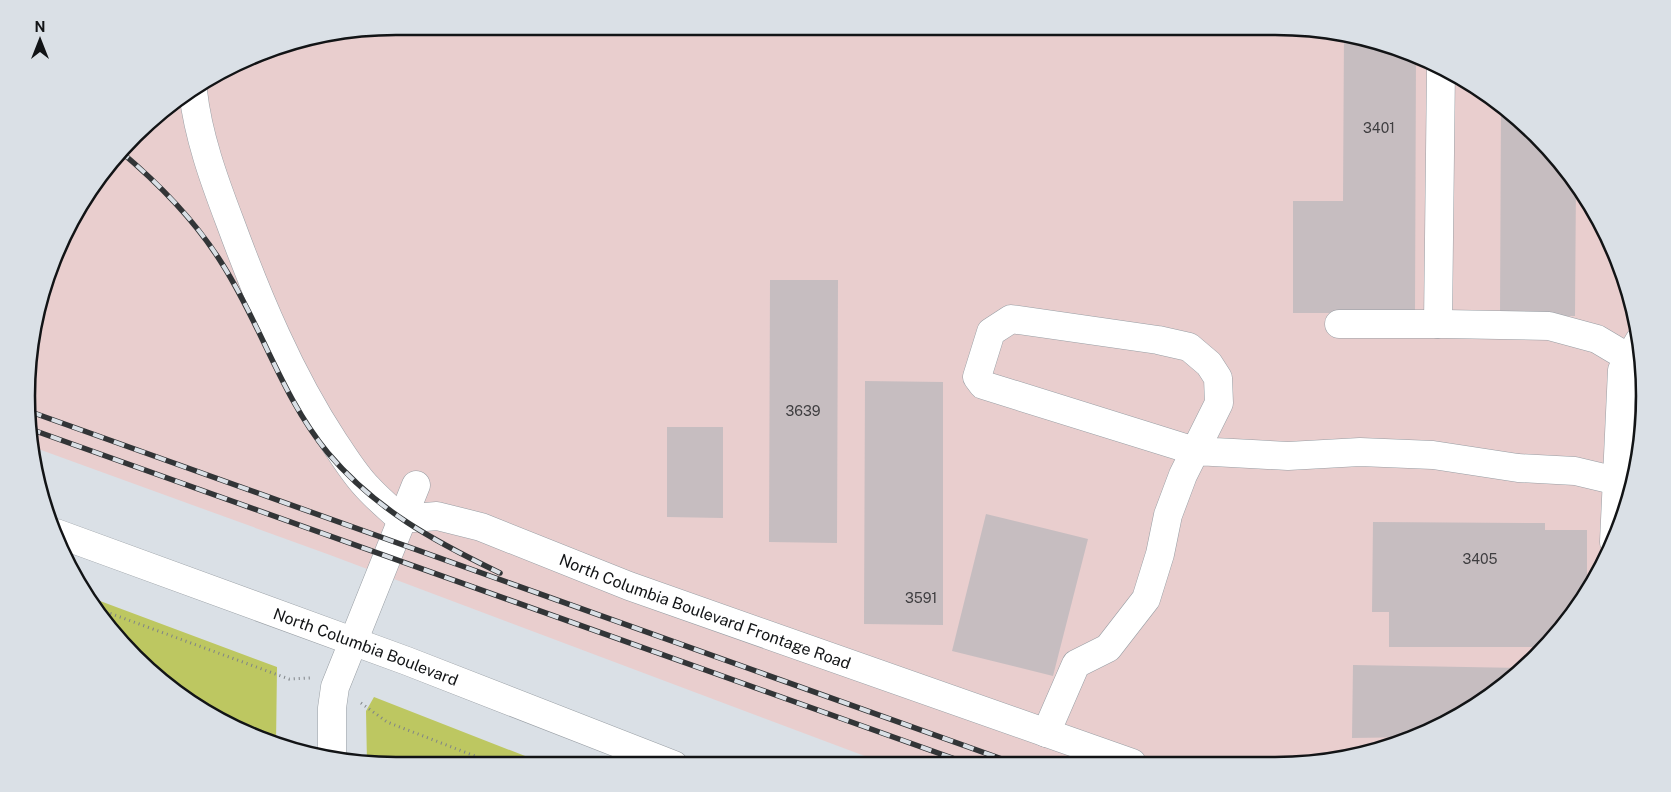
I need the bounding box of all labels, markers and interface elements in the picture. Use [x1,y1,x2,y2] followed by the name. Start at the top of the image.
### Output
[15,15,65,65] north arrow
[35,19,45,35] text: N
[1363,120,1395,136] house number: 3401
[786,403,821,419] house number: 3639
[556,550,853,673] street label: North Columbia Boulevard Frontage Road
[1462,551,1498,567] house number: 3405
[905,590,937,606] house number: 3591
[271,604,461,690] street label: North Columbia Boulevard

